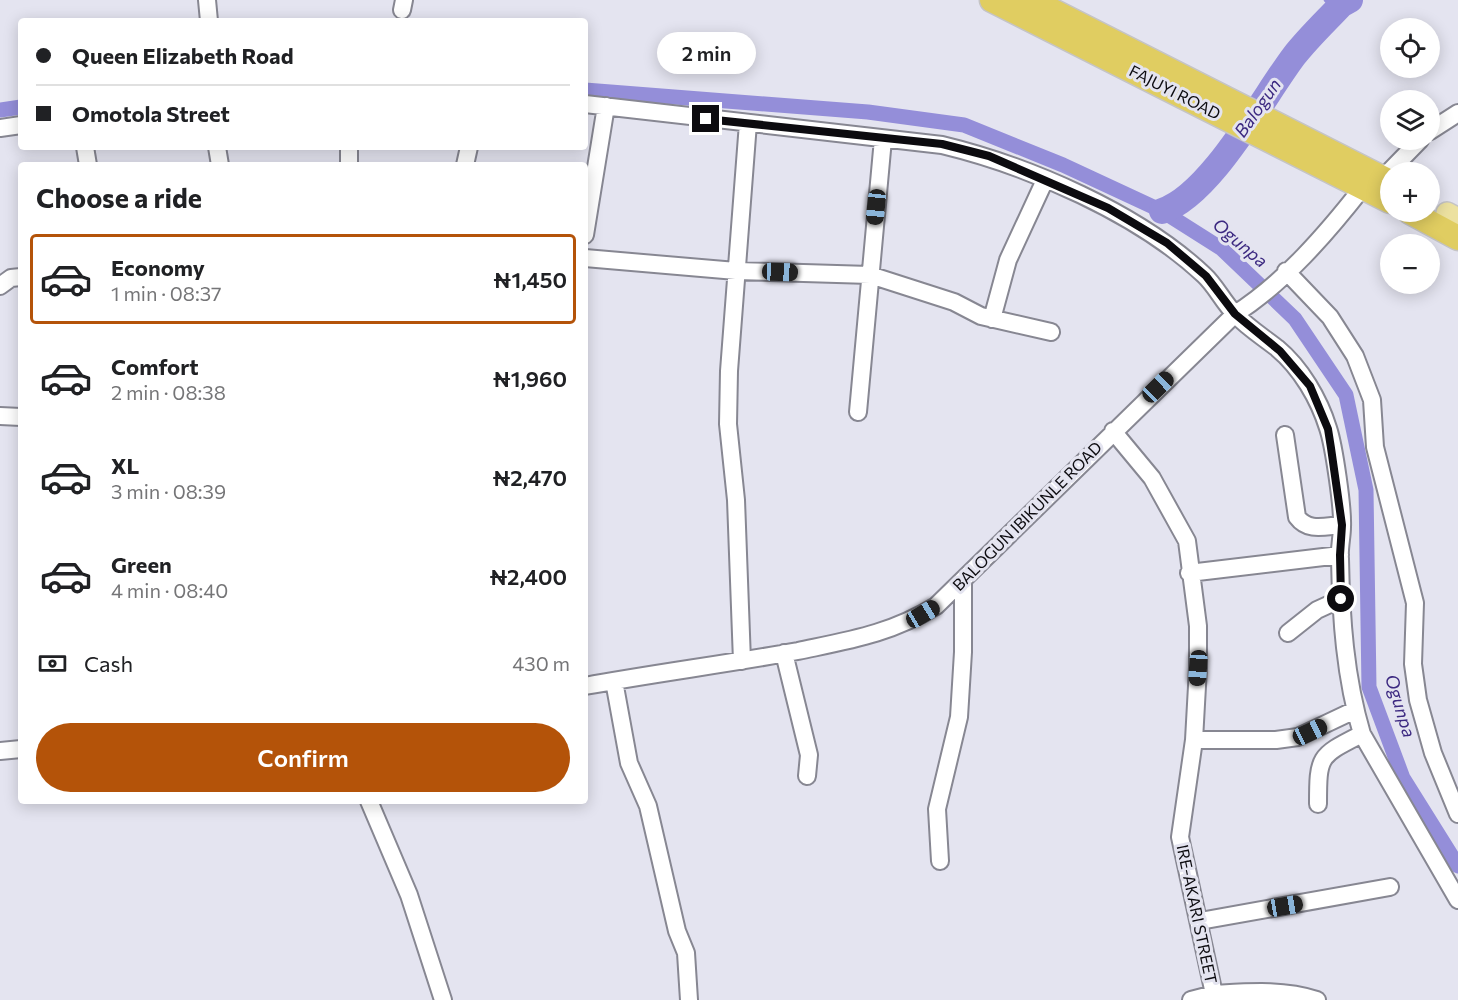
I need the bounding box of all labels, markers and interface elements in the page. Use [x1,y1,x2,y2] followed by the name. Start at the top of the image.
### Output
[1380,18,1440,294] map controls
[1380,18,1440,78] button: locate
[656,32,756,74] callout: 2 min
[682,41,731,65] text: 2 min
[72,42,294,69] text: Queen Elizabeth Road
[1126,60,1224,123] street label: FAJUYI ROAD
[1229,74,1285,141] water label: Balogun
[1380,90,1440,150] button: layers
[72,100,230,127] text: Omotola Street
[692,105,719,132] route end
[1380,162,1440,222] button: +
[36,181,202,214] text: Choose a ride
[865,188,887,226] car
[1209,213,1273,272] water label: Ogunpa
[1380,234,1440,294] button: −
[39,252,93,306] icon: car
[111,254,205,281] text: Economy
[762,262,798,282] car
[493,266,567,293] text: ₦1,450
[111,281,222,305] text: 1 min · 08:37
[39,351,93,405] icon: car
[111,353,199,380] text: Comfort
[493,365,567,392] text: ₦1,960
[1139,368,1177,406] car
[111,380,226,404] text: 2 min · 08:38
[948,437,1105,594] street label: BALOGUN IBIKUNLE ROAD
[39,450,93,504] icon: car
[111,452,139,479] text: XL
[493,464,567,491] text: ₦2,470
[111,479,226,503] text: 3 min · 08:39
[39,549,93,603] icon: car
[111,551,172,578] text: Green
[489,563,567,590] text: ₦2,400
[111,578,228,602] text: 4 min · 08:40
[1327,585,1354,612] route start
[903,597,943,631] car
[36,647,69,680] icon: cash
[1188,649,1208,687] car
[84,650,133,677] text: Cash
[512,651,570,675] text: 430 m
[1381,671,1421,740] water label: Ogunpa
[1290,716,1330,748] car
[36,723,570,792] button: Confirm
[1173,843,1222,985] street label: IRE-AKARI STREET
[1266,894,1304,918] car

